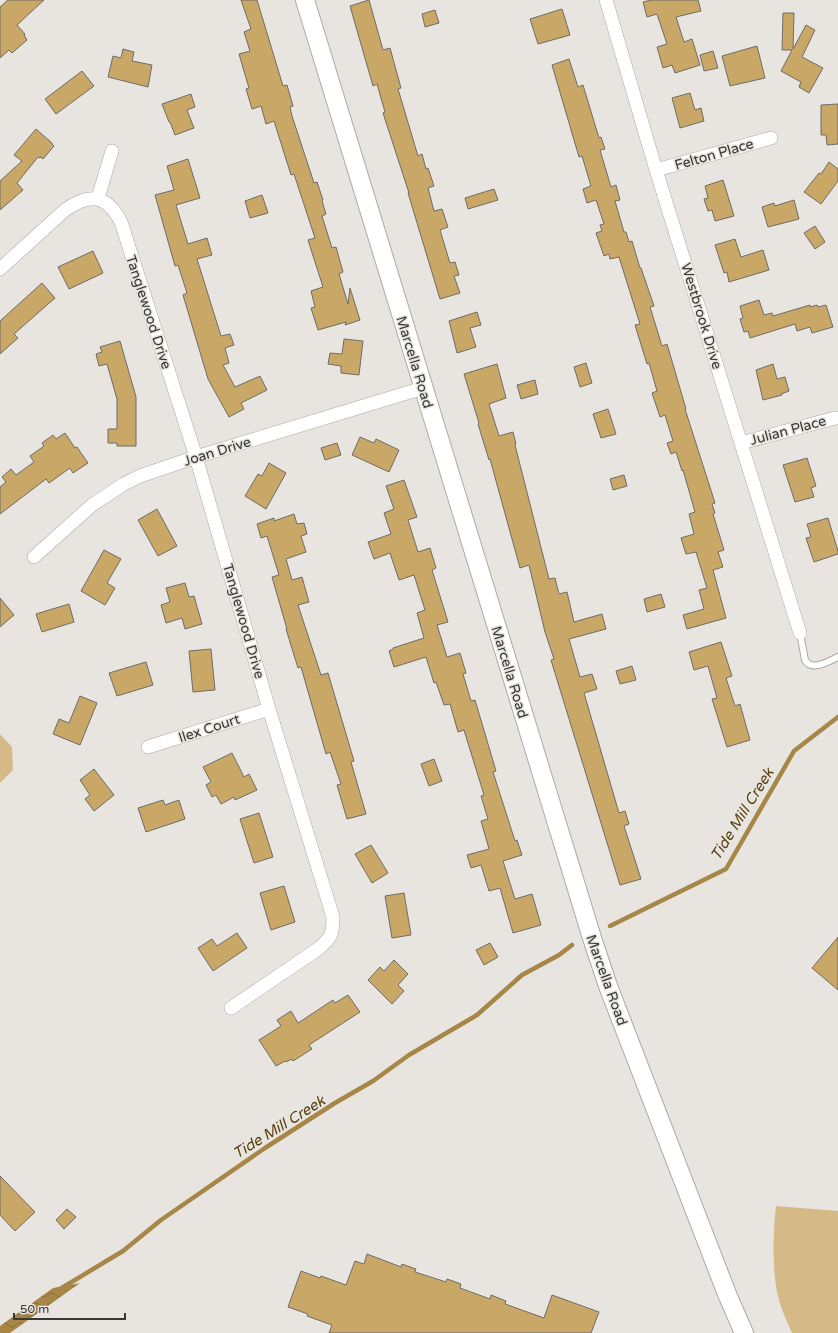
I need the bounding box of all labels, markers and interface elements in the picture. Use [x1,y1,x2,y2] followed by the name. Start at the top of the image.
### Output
[673,135,756,174] street label: Felton Place
[122,253,175,371] street label: Tanglewood Drive
[677,261,726,371] street label: Westbrook Drive
[392,314,437,410] street label: Marcella Road
[748,412,828,449] street label: Julian Place
[181,433,253,470] street label: Joan Drive
[219,562,268,681] street label: Tanglewood Drive
[487,624,532,720] street label: Marcella Road
[176,710,243,746] street label: Ilex Court
[707,763,778,863] water label: Tide Mill Creek
[582,932,631,1028] street label: Marcella Road
[230,1091,330,1162] water label: Tide Mill Creek
[14,1295,125,1321] scale bar
[20,1302,49,1316] text: 50 m

